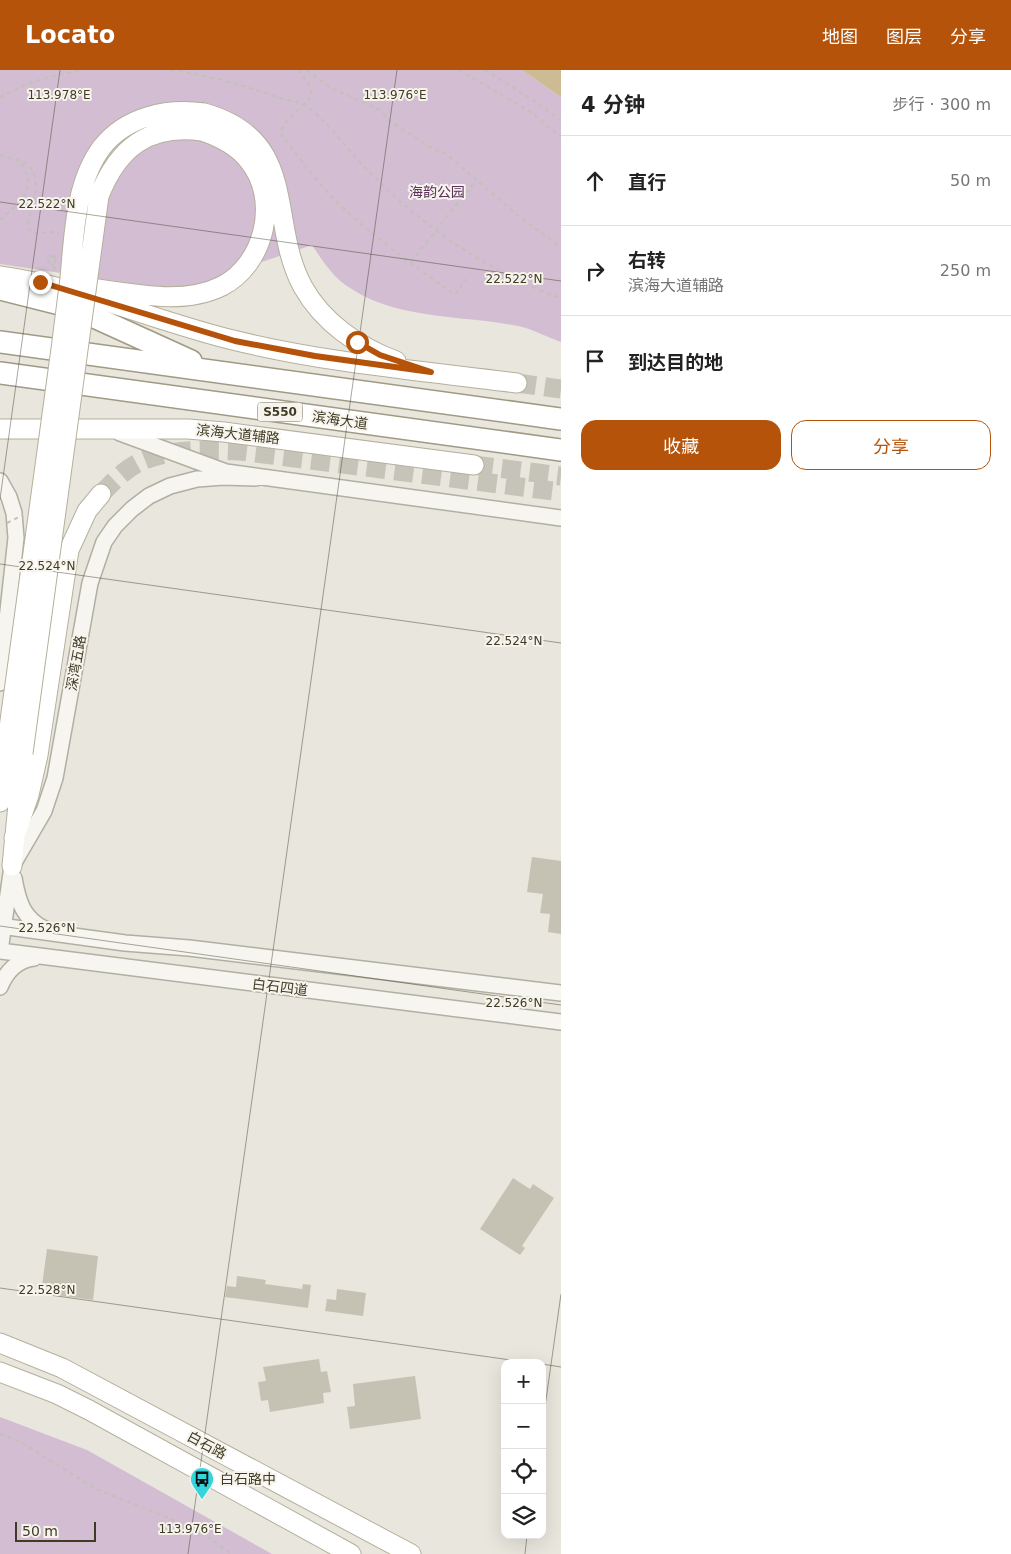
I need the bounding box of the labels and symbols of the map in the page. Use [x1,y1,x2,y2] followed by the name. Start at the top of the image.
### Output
[27,88,91,102] text: 113.978°E
[363,88,427,102] text: 113.976°E
[409,184,465,200] park label: 海韵公园
[19,197,75,211] text: 22.522°N
[29,271,52,294] route end
[486,272,542,286] text: 22.522°N
[346,331,369,354] route start
[258,402,302,422] road number: S550
[311,408,369,432] street label: 滨海大道
[195,422,281,446] street label: 滨海大道辅路
[19,559,75,573] text: 22.524°N
[63,634,89,692] street label: 深湾五路
[486,634,542,648] text: 22.524°N
[19,921,75,935] text: 22.526°N
[251,976,309,998] street label: 白石四道
[486,996,542,1010] text: 22.526°N
[19,1283,75,1297] text: 22.528°N
[185,1428,229,1462] street label: 白石路
[189,1466,215,1500] bus stop icon: 白石路中
[220,1471,276,1487] place label: 白石路中
[15,1519,96,1542] scale bar
[158,1522,222,1536] text: 113.976°E

